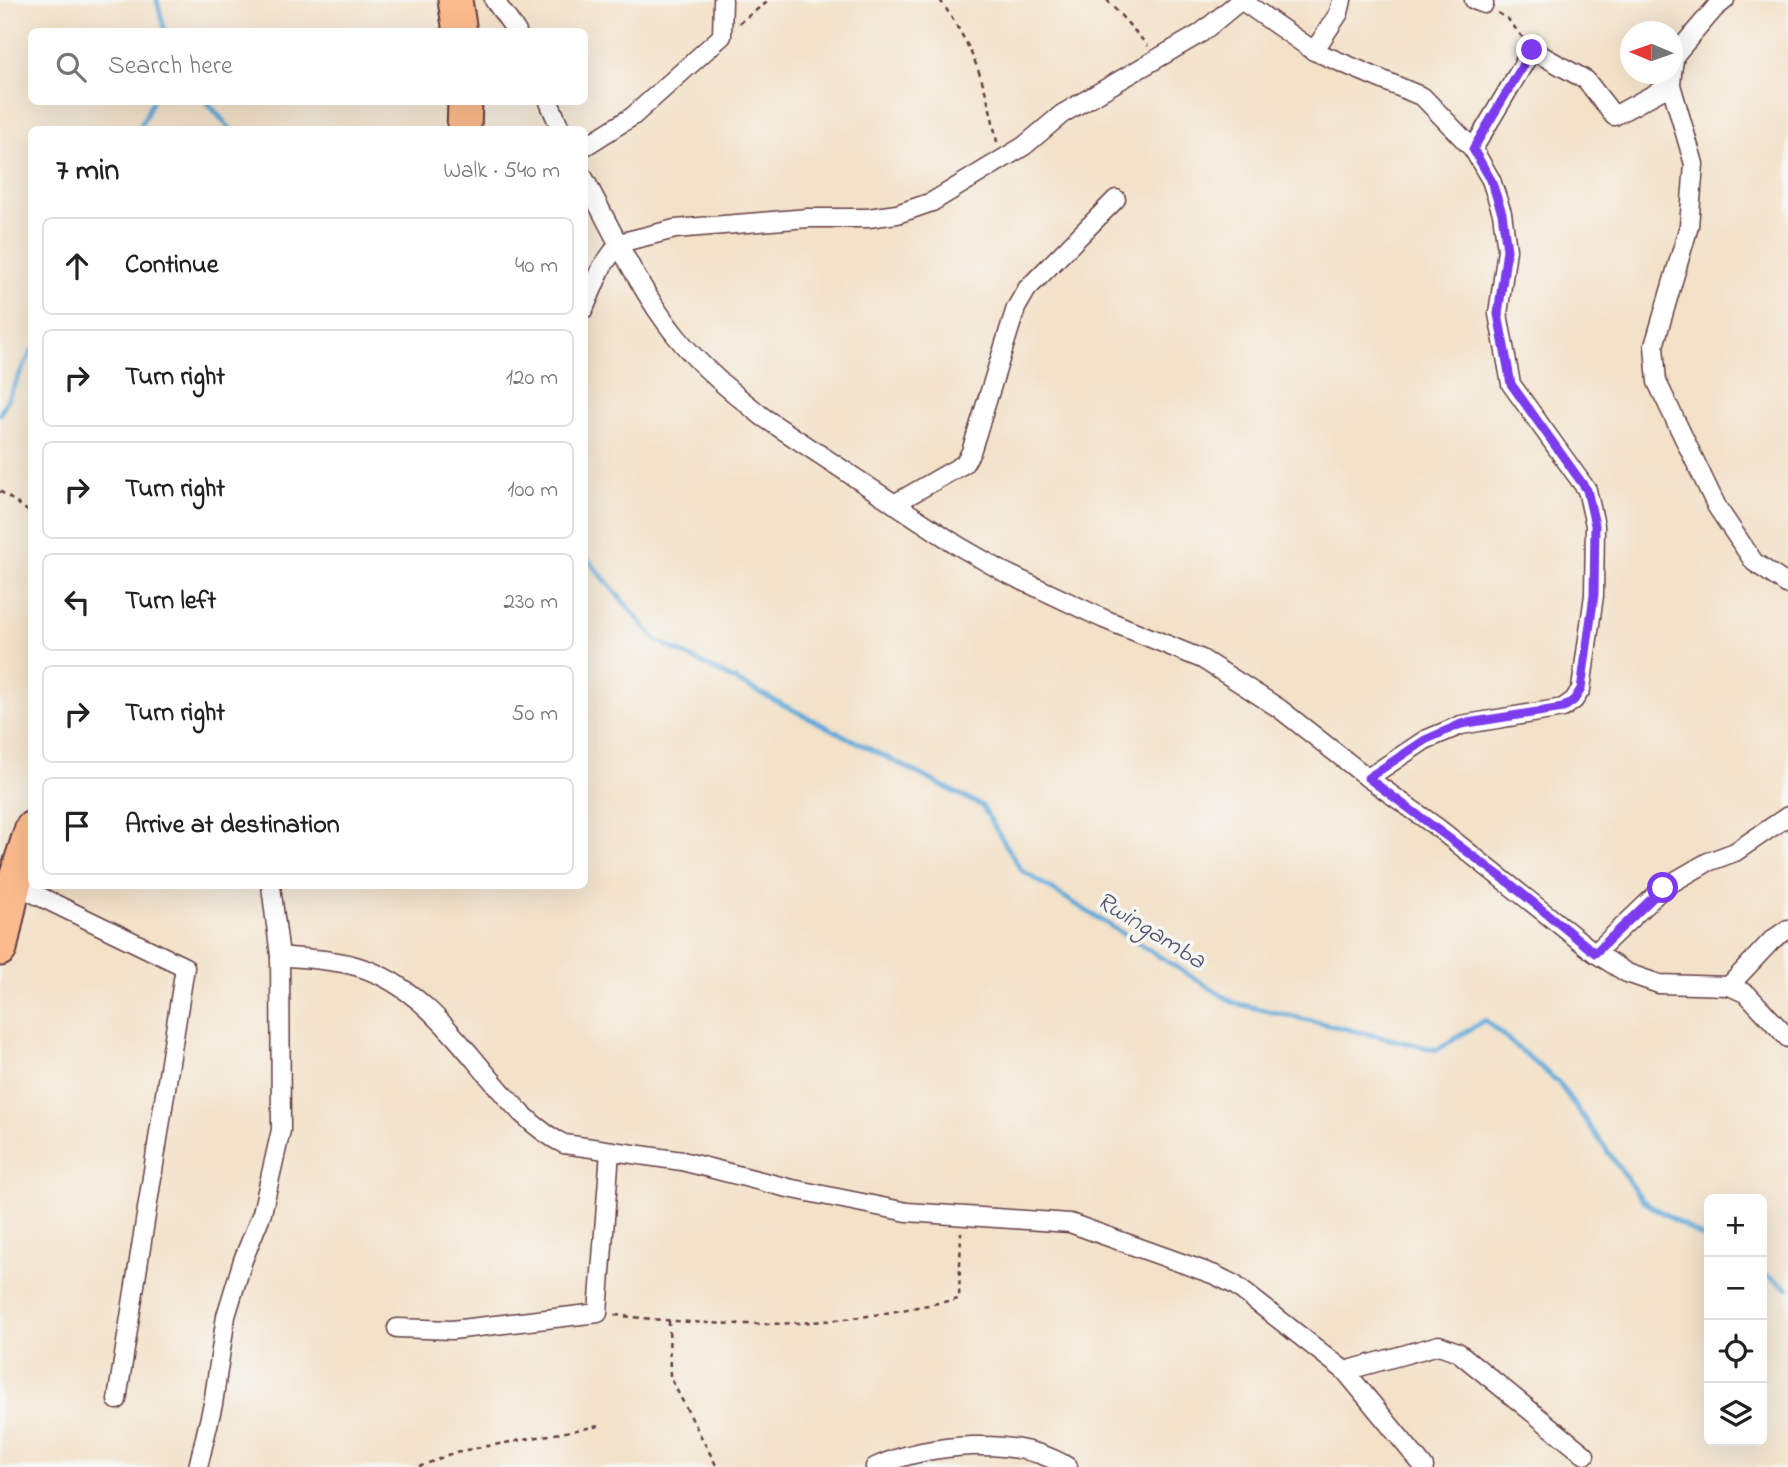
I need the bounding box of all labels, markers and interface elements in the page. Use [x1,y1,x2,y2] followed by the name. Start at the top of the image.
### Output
[1620,21,1683,84] north arrow
[28,28,588,105] search box
[1516,34,1547,65] route end
[52,48,90,86] icon: search
[108,48,233,86] text: Search here
[56,150,119,194] text: 7 min
[443,155,560,188] text: Walk · 540 m
[58,247,96,285] icon: ahead
[125,247,218,285] text: Continue
[515,250,558,283] text: 40 m
[58,359,96,397] icon: right
[125,359,225,397] text: Turn right
[506,362,558,395] text: 120 m
[58,471,96,509] icon: right
[125,471,225,509] text: Turn right
[507,474,558,507] text: 100 m
[58,583,96,621] icon: left
[125,583,216,621] text: Turn left
[504,586,558,619] text: 230 m
[58,695,96,733] icon: right
[125,695,225,733] text: Turn right
[511,698,558,731] text: 50 m
[58,807,96,845] icon: arrive
[125,807,340,845] text: Arrive at destination
[1647,872,1678,903] route start
[1088,883,1213,981] water label: Rwingamba
[1704,1194,1767,1446] map controls
[1704,1194,1767,1257] button: +
[1704,1257,1767,1320] button: −
[1704,1320,1767,1383] button: locate
[1704,1383,1767,1446] button: layers

